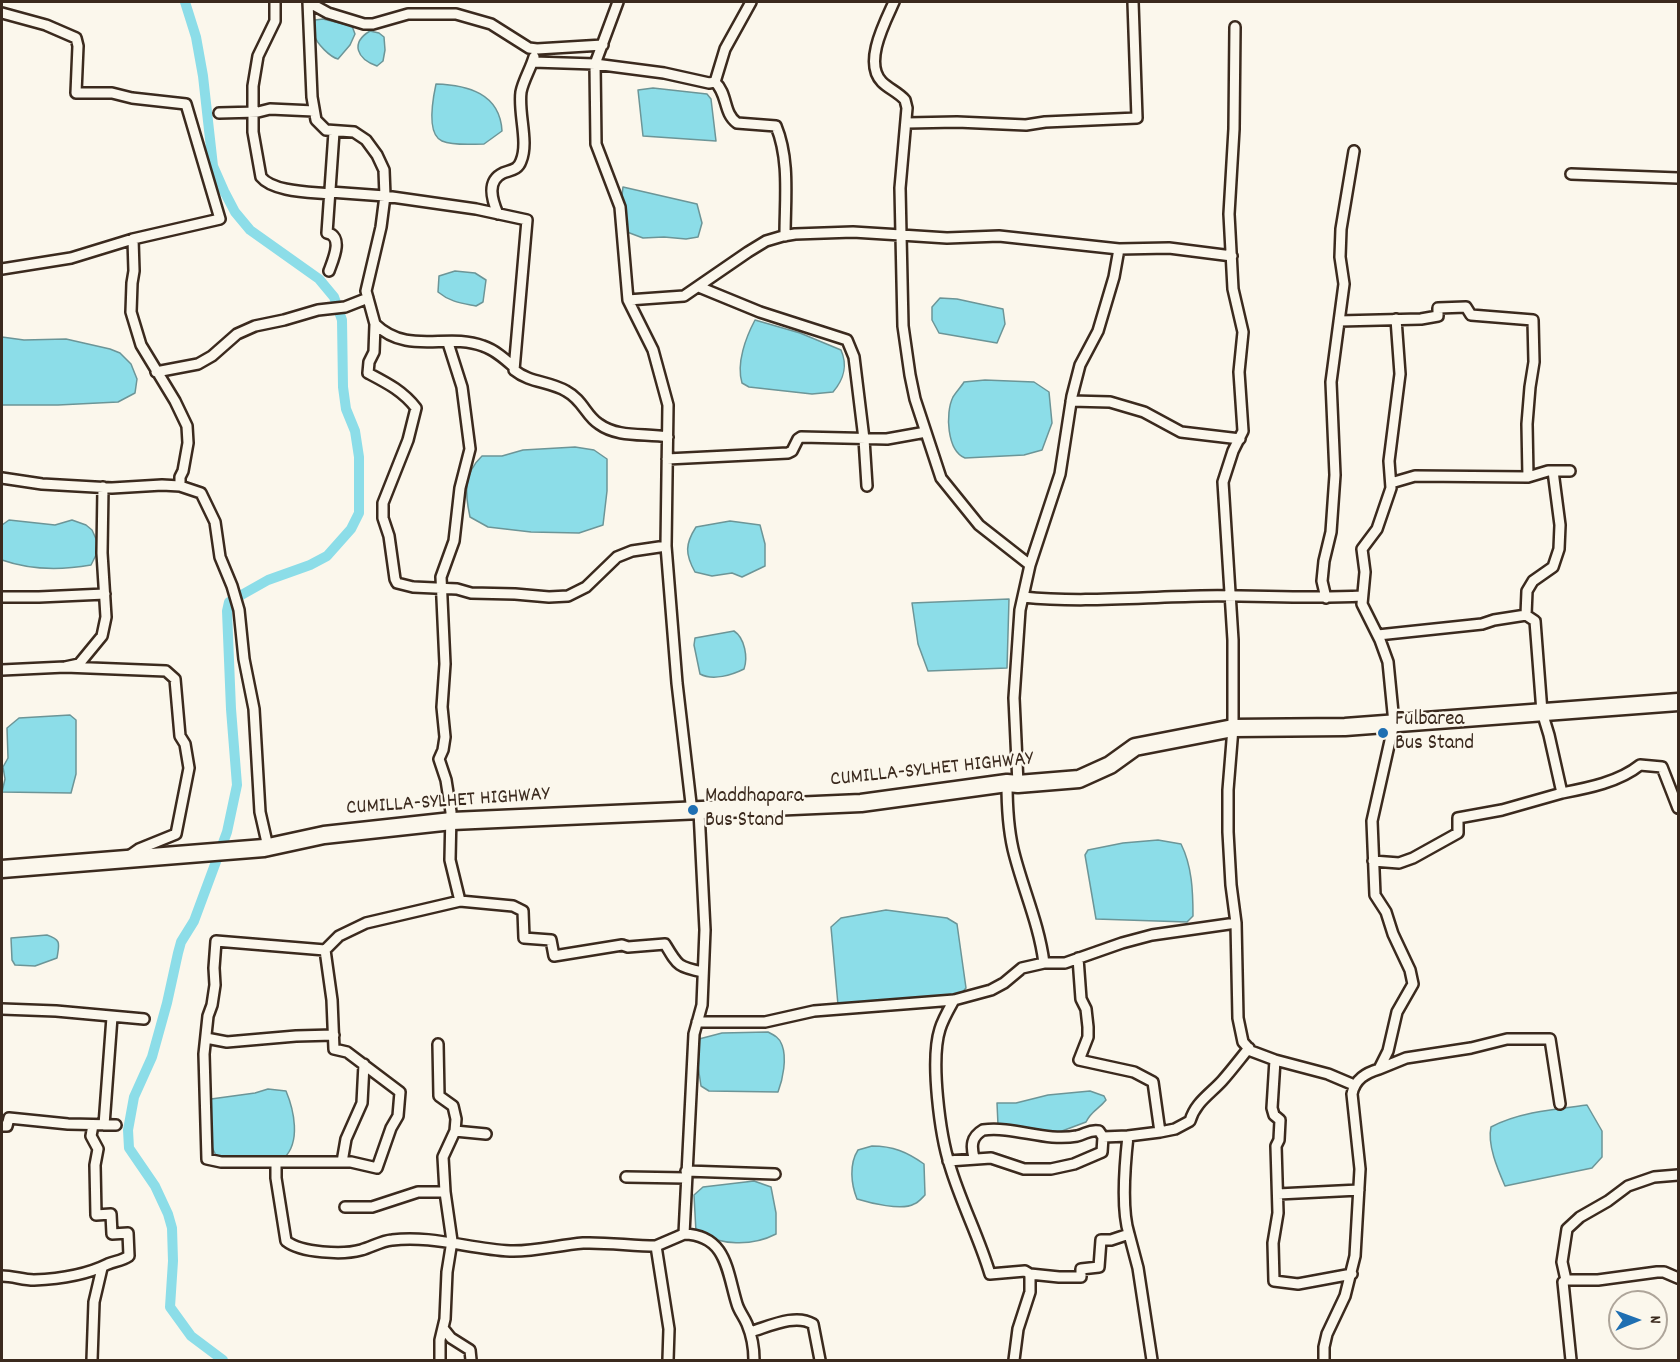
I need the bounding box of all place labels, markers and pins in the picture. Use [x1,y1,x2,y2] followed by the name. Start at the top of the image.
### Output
[1395,708,1474,758] place label: Fulbarea Bus Stand
[1376,726,1390,740] marker: Fulbarea Bus Stand
[705,785,803,835] place label: Maddhapara Bus Stand
[686,803,700,817] marker: Maddhapara Bus Stand

